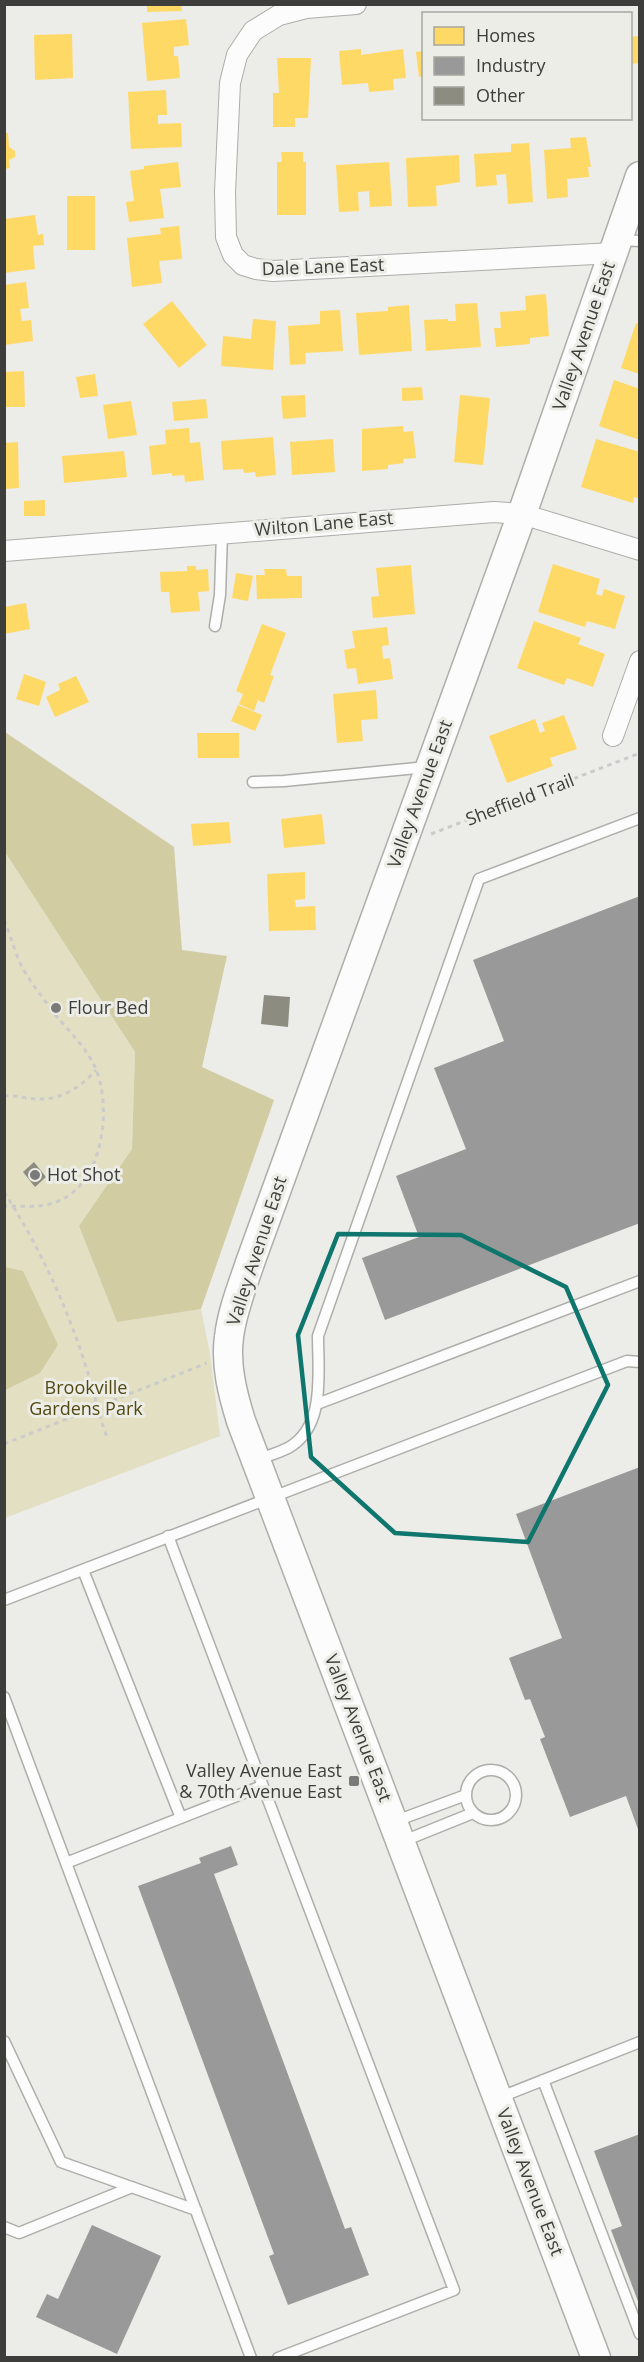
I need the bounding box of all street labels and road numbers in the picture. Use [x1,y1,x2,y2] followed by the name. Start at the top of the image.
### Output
[261,252,385,280] street label: Dale Lane East
[546,258,620,413] street label: Valley Avenue East
[254,505,394,541] street label: Wilton Lane East
[381,716,457,871] street label: Valley Avenue East
[462,767,577,831] street label: Sheffield Trail
[221,1173,292,1329] street label: Valley Avenue East
[320,1651,398,1805] street label: Valley Avenue East
[492,2105,570,2259] street label: Valley Avenue East

